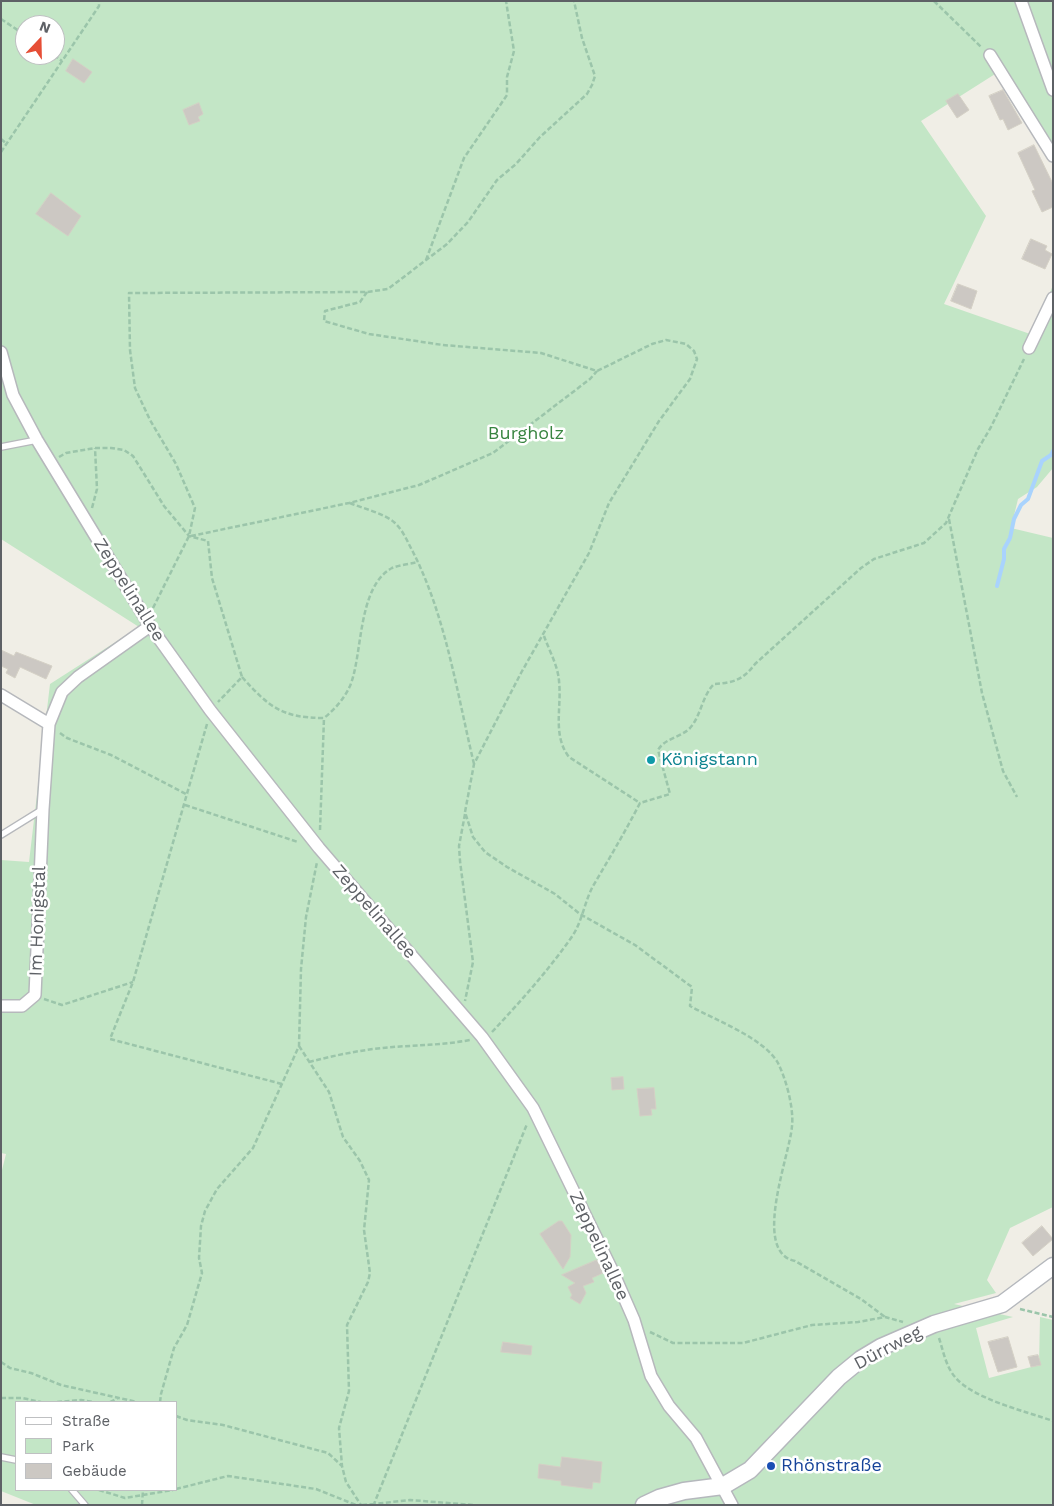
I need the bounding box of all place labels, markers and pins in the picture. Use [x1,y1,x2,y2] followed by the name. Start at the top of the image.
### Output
[661,749,758,771] place label: Königstann
[645,754,657,766] marker: Königstann
[781,1455,882,1477] place label: Rhönstraße
[765,1460,777,1472] marker: Rhönstraße

